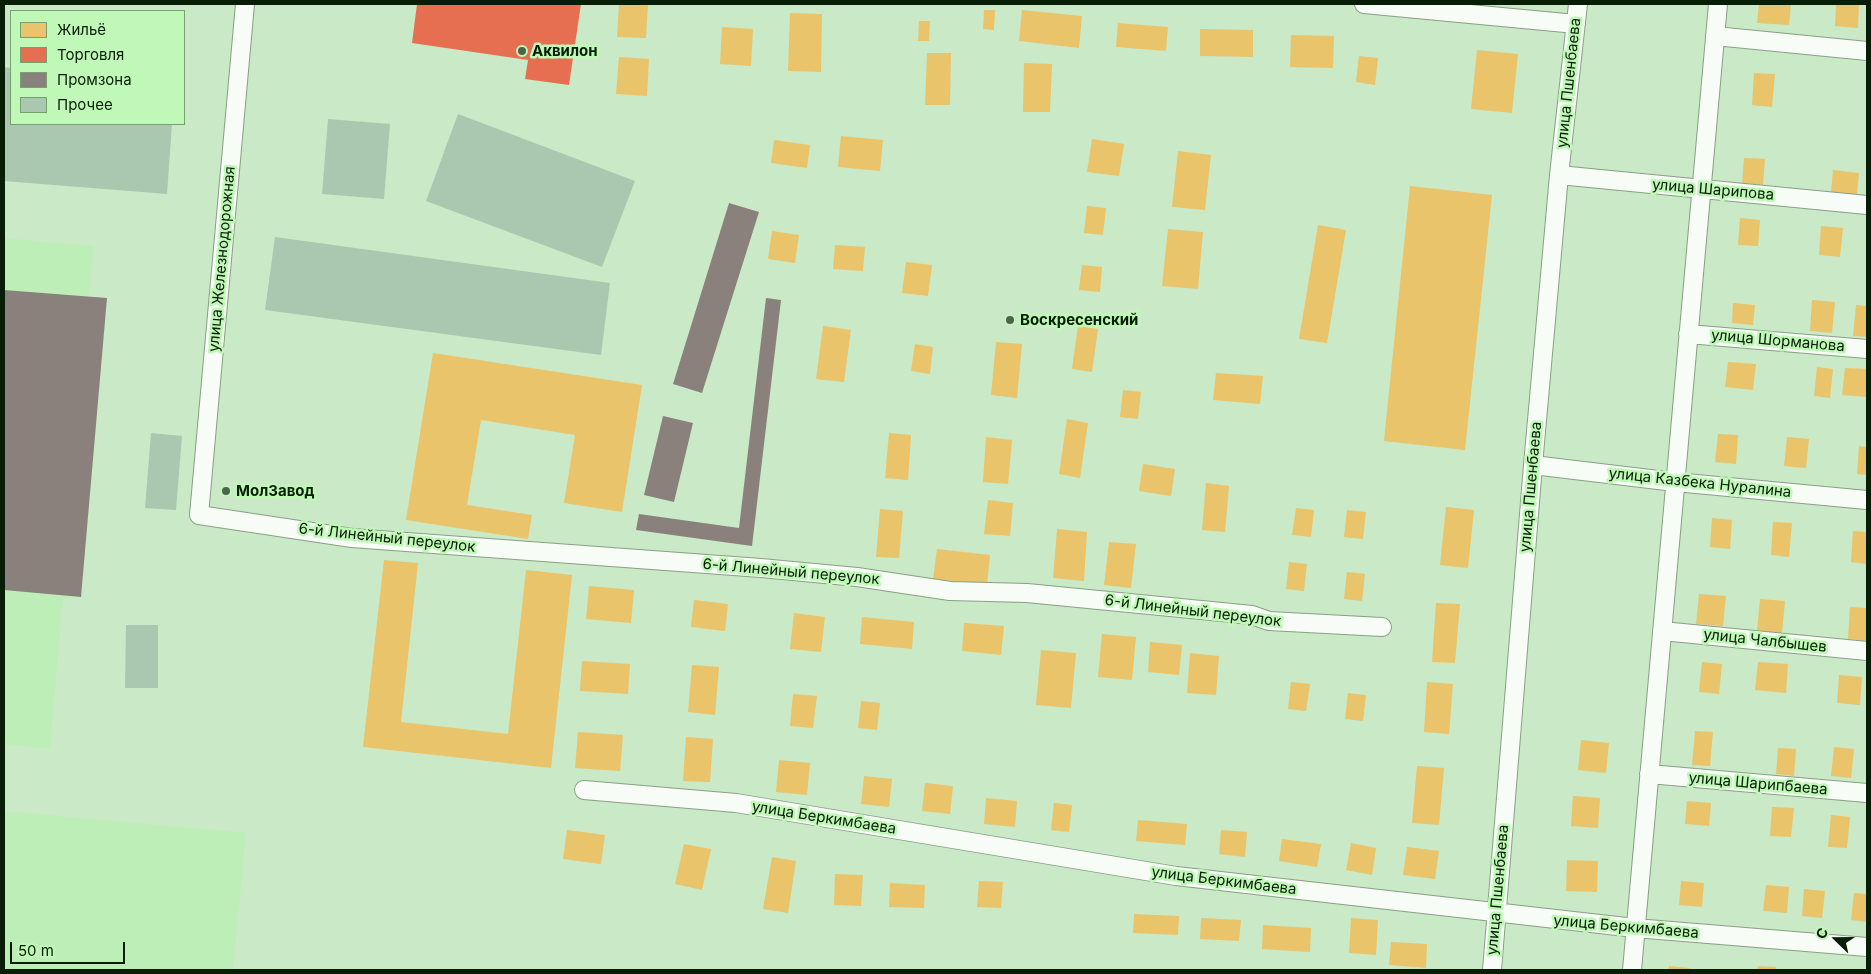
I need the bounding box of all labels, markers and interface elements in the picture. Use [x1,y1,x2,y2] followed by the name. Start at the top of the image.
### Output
[10,10,185,125] legend
[1553,17,1585,149] street label: улица Пшенбаева
[57,20,106,39] text: Жильё
[532,42,598,60] place label: Аквилон
[57,45,124,64] text: Торговля
[516,45,528,57] marker: Аквилон
[57,70,132,89] text: Промзона
[57,95,113,114] text: Прочее
[205,165,239,353] street label: улица Железнодорожная
[1651,176,1775,204] street label: улица Шарипова
[1020,311,1138,329] place label: Воскресенский
[1004,314,1016,326] marker: Воскресенский
[1710,326,1846,356] street label: улица Шорманова
[1516,421,1546,553] street label: улица Пшенбаева
[1608,464,1792,502] street label: улица Казбека Нуралина
[236,482,314,500] place label: МолЗавод
[220,485,232,497] marker: МолЗавод
[298,520,476,556] street label: 6-й Линейный переулок
[702,555,880,589] street label: 6-й Линейный переулок
[1104,591,1282,631] street label: 6-й Линейный переулок
[1702,626,1828,656] street label: улица Чалбышев
[1688,769,1828,799] street label: улица Шарипбаева
[751,798,897,838] street label: улица Беркимбаева
[1483,824,1513,956] street label: улица Пшенбаева
[1150,863,1298,899] street label: улица Беркимбаева
[1553,912,1699,942] street label: улица Беркимбаева
[1811,914,1861,964] north arrow
[1812,925,1831,941] text: С
[12,932,128,964] scale bar
[18,941,54,960] text: 50 m

